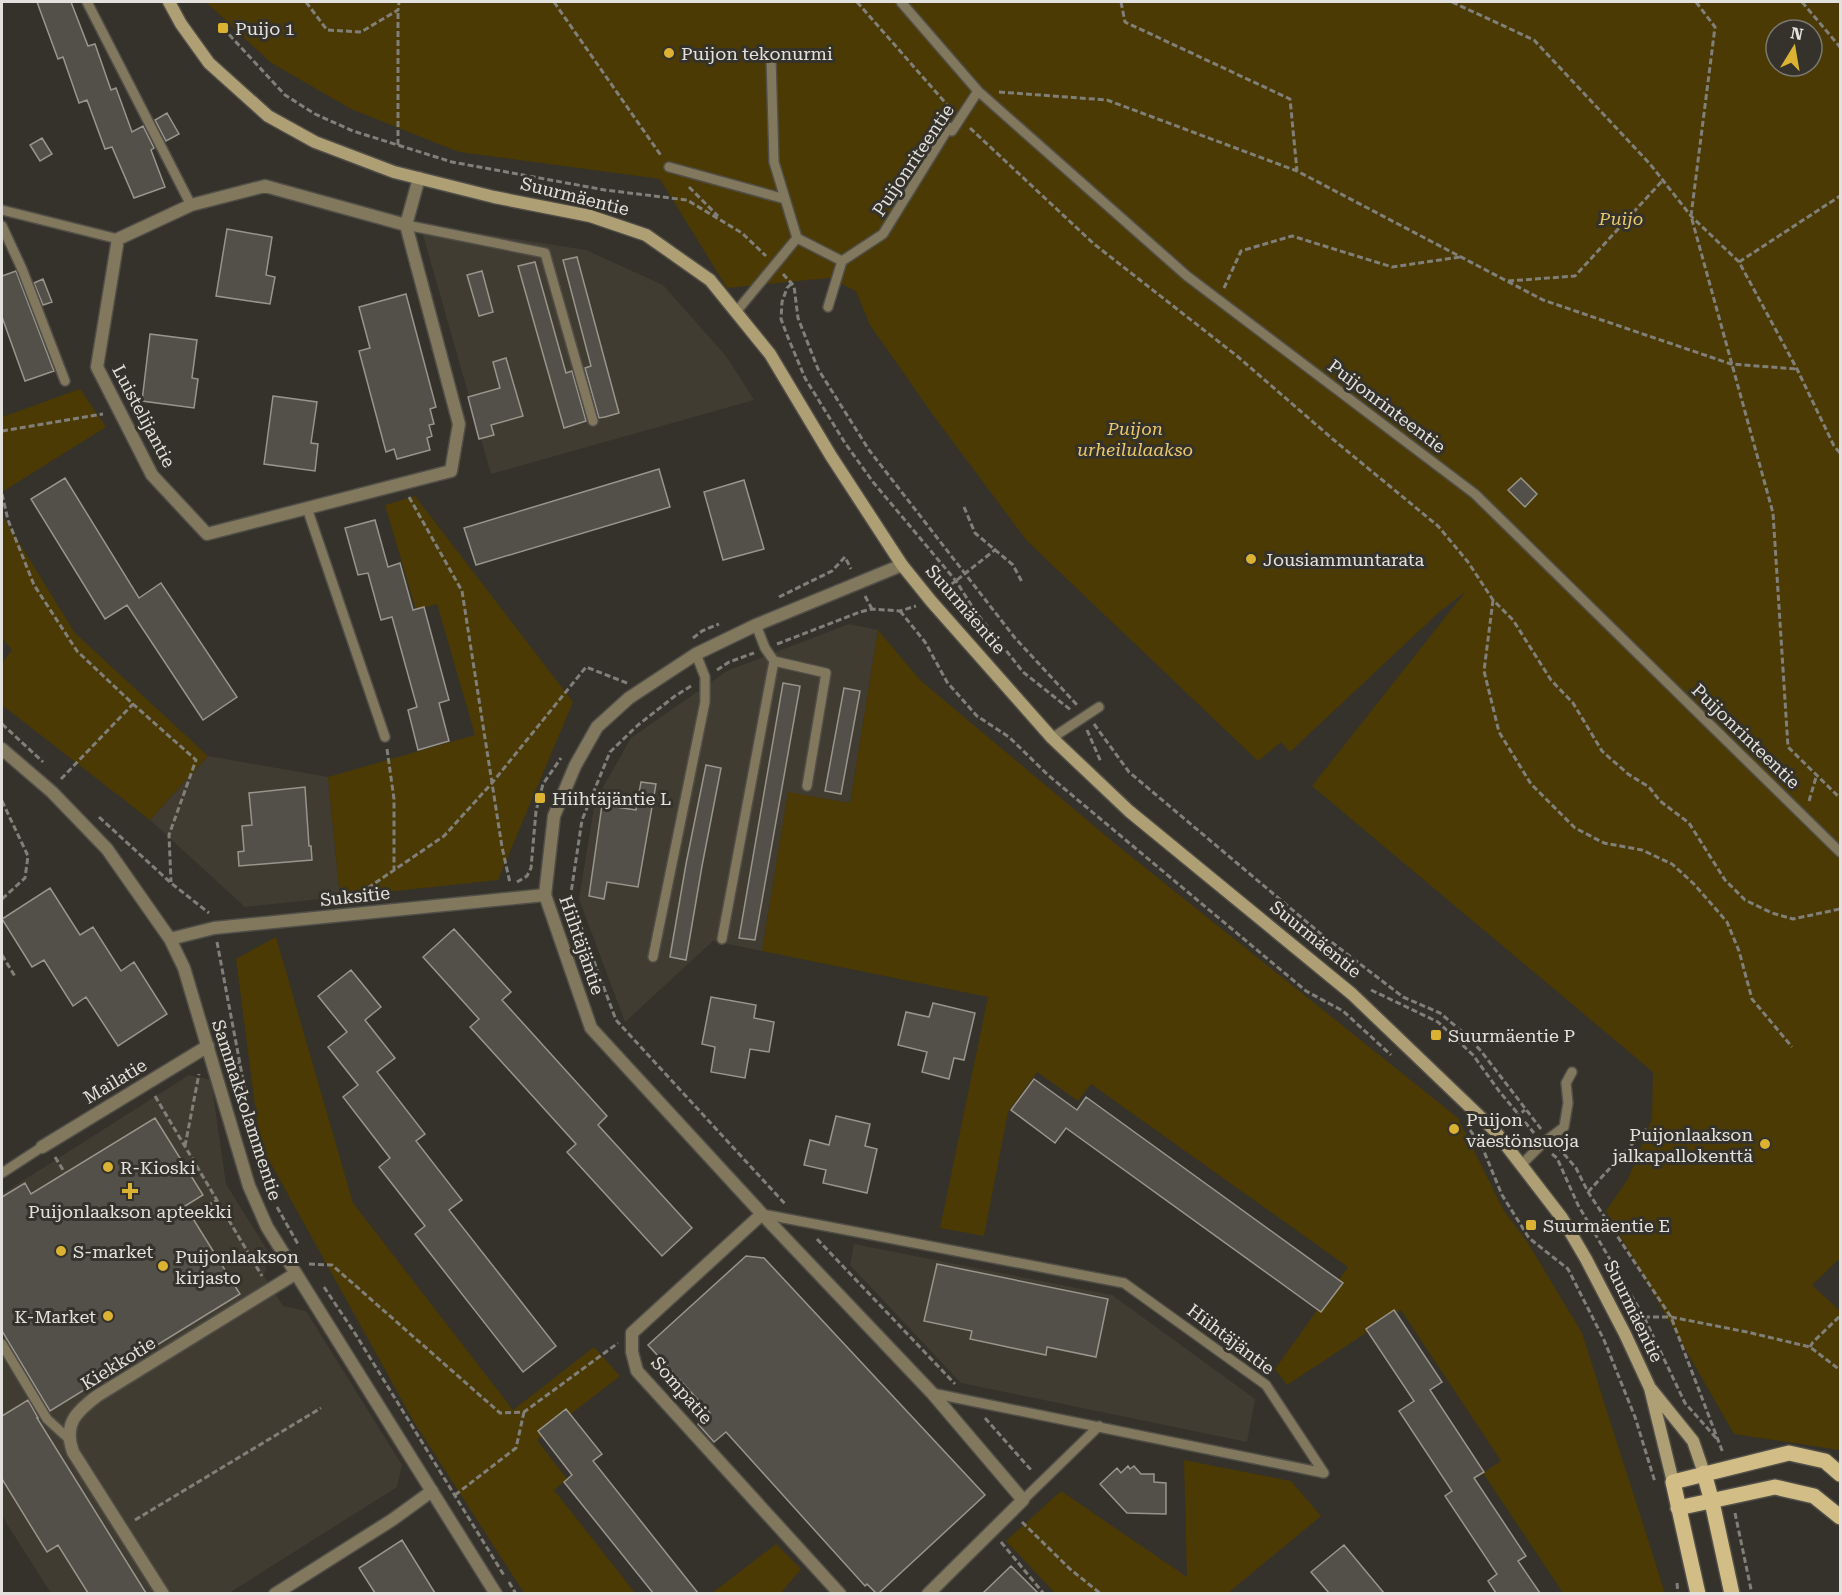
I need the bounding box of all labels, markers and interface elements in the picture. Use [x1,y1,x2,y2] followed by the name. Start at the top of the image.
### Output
[235,18,295,39] place label: Puijo 1
[1764,18,1824,78] north arrow
[216,21,230,35] marker: Puijo 1
[1789,23,1805,44] text: N
[681,43,833,64] place label: Puijon tekonurmi
[662,46,676,60] marker: Puijon tekonurmi
[868,100,958,220] street label: Puijonriteentie
[519,172,631,220] street label: Suurmäentie
[1598,208,1643,229] park label: Puijo
[1324,355,1450,457] street label: Puijonrinteentie
[108,361,180,471] street label: Luistelijantie
[1077,418,1193,460] park label: Puijon urheilulaakso
[1263,549,1425,570] place label: Jousiammuntarata
[1244,552,1258,566] marker: Jousiammuntarata
[922,560,1010,658] street label: Suurmäentie
[1688,679,1804,793] street label: Puijonrinteentie
[552,788,671,809] place label: Hiihtäjäntie L
[533,791,547,805] marker: Hiihtäjäntie L
[319,882,391,910] street label: Suksitie
[555,893,609,997] street label: Hiihtäjäntie
[1266,896,1366,982] street label: Suurmäentie
[208,1017,286,1203] street label: Sammakkolammentie
[1448,1025,1575,1046] place label: Suurmäentie P
[1429,1028,1443,1042] marker: Suurmäentie P
[80,1054,150,1108] street label: Mailatie
[1466,1109,1579,1151] place label: Puijon väestönsuoja
[1447,1122,1461,1136] marker: Puijon väestönsuoja
[1611,1124,1753,1166] place label: Puijonlaakson jalkapallokenttä
[1758,1137,1772,1151] marker: Puijonlaakson jalkapallokenttä
[120,1157,196,1178] place label: R-Kioski
[101,1160,115,1174] marker: R-Kioski
[123,1184,137,1198] marker: Puijonlaakson apteekki
[28,1201,232,1222] place label: Puijonlaakson apteekki
[1543,1215,1670,1236] place label: Suurmäentie E
[1524,1218,1538,1232] marker: Suurmäentie E
[73,1241,153,1262] place label: S-market
[54,1244,68,1258] marker: S-market
[175,1246,299,1288] place label: Puijonlaakson kirjasto
[1600,1257,1668,1366] street label: Suurmäentie
[156,1259,170,1273] marker: Puijonlaakson kirjasto
[1183,1299,1279,1379] street label: Hiihtäjäntie
[14,1306,96,1327] place label: K-Market
[101,1309,115,1323] marker: K-Market
[77,1332,159,1394] street label: Kiekkotie
[647,1352,717,1428] street label: Sompatie

